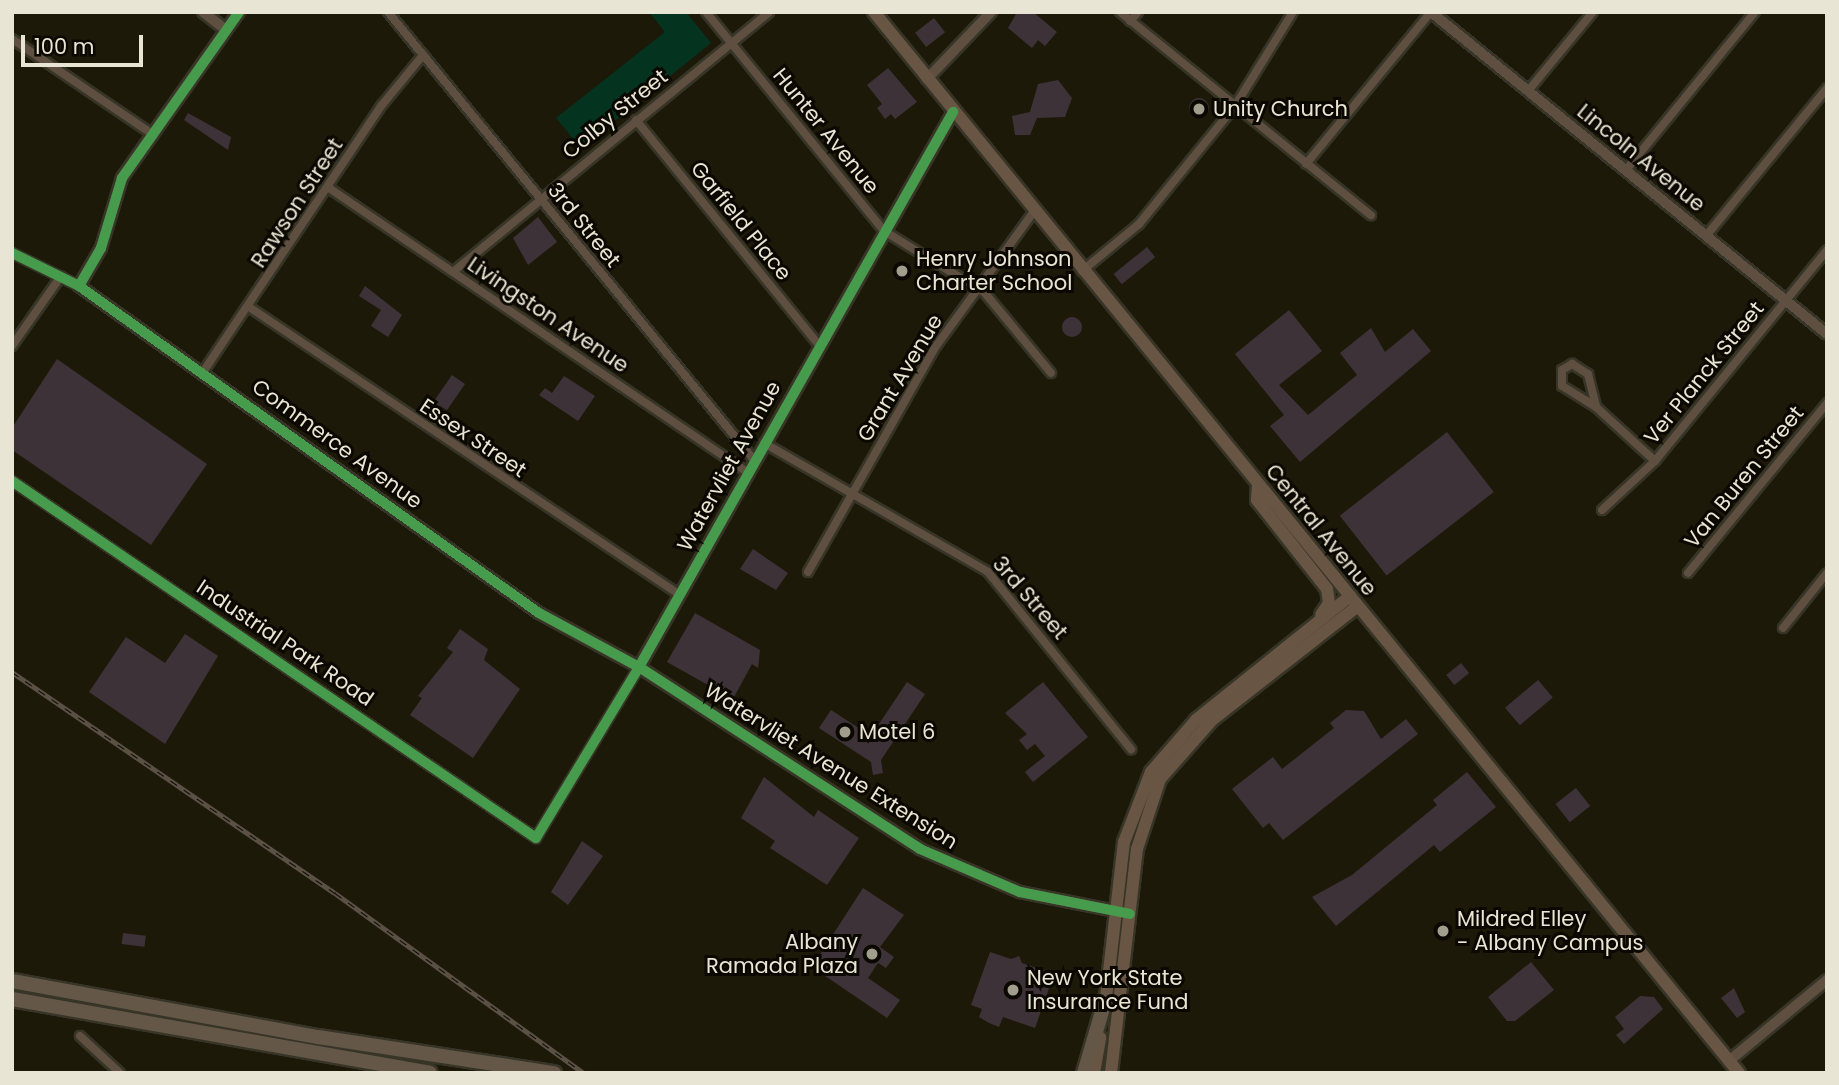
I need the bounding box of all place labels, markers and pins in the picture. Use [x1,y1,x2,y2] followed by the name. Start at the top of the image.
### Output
[1213,96,1348,122] place label: Unity Church
[1191,101,1207,117] marker: Unity Church
[916,246,1072,296] place label: Henry Johnson Charter School
[894,263,910,279] marker: Henry Johnson Charter School
[859,719,935,745] place label: Motel 6
[837,724,853,740] marker: Motel 6
[1457,906,1643,956] place label: Mildred Elley - Albany Campus
[1435,923,1451,939] marker: Mildred Elley - Albany Campus
[706,929,858,979] place label: Albany Ramada Plaza
[864,946,880,962] marker: Albany Ramada Plaza
[1027,965,1189,1015] place label: New York State Insurance Fund
[1005,982,1021,998] marker: New York State Insurance Fund

